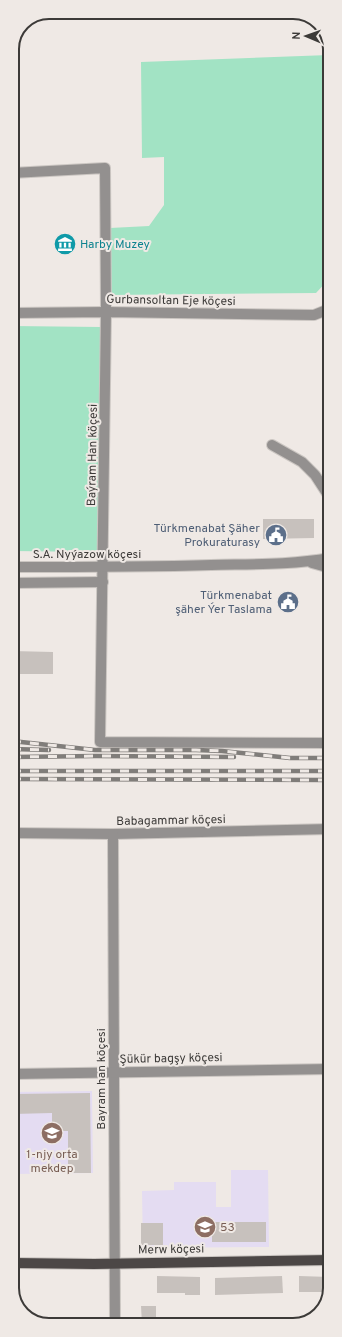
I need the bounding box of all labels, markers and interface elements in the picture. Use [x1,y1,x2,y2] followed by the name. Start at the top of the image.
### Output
[286,16,326,56] north arrow
[290,31,304,40] text: N
[52,231,78,257] museum icon: Harby Muzey
[80,237,150,253] place label: Harby Muzey
[106,292,236,310] street label: Gurbansoltan Eje köçesi
[84,404,102,506] street label: Baýram Han köçesi
[154,521,260,551] place label: Türkmenabat Şäher Prokuraturasy
[263,522,289,548] public building icon: Türkmenabat Şäher Prokuraturasy
[33,547,141,563] street label: S.A. Nyýazow köçesi
[175,588,272,618] place label: Türkmenabat şäher Ýer Taslama
[275,589,301,615] public building icon: Türkmenabat şäher Ýer Taslama
[116,812,226,830] street label: Babagammar köçesi
[94,1028,110,1130] street label: Bayram han köçesi
[119,1050,223,1068] street label: Şükür bagşy köçesi
[39,1120,65,1146] school or university icon: 1-njy orta mekdep
[26,1147,78,1177] place label: 1-njy orta mekdep
[192,1214,218,1240] school or university icon: 53
[220,1220,235,1236] place label: 53
[138,1241,204,1259] street label: Merw köçesi

